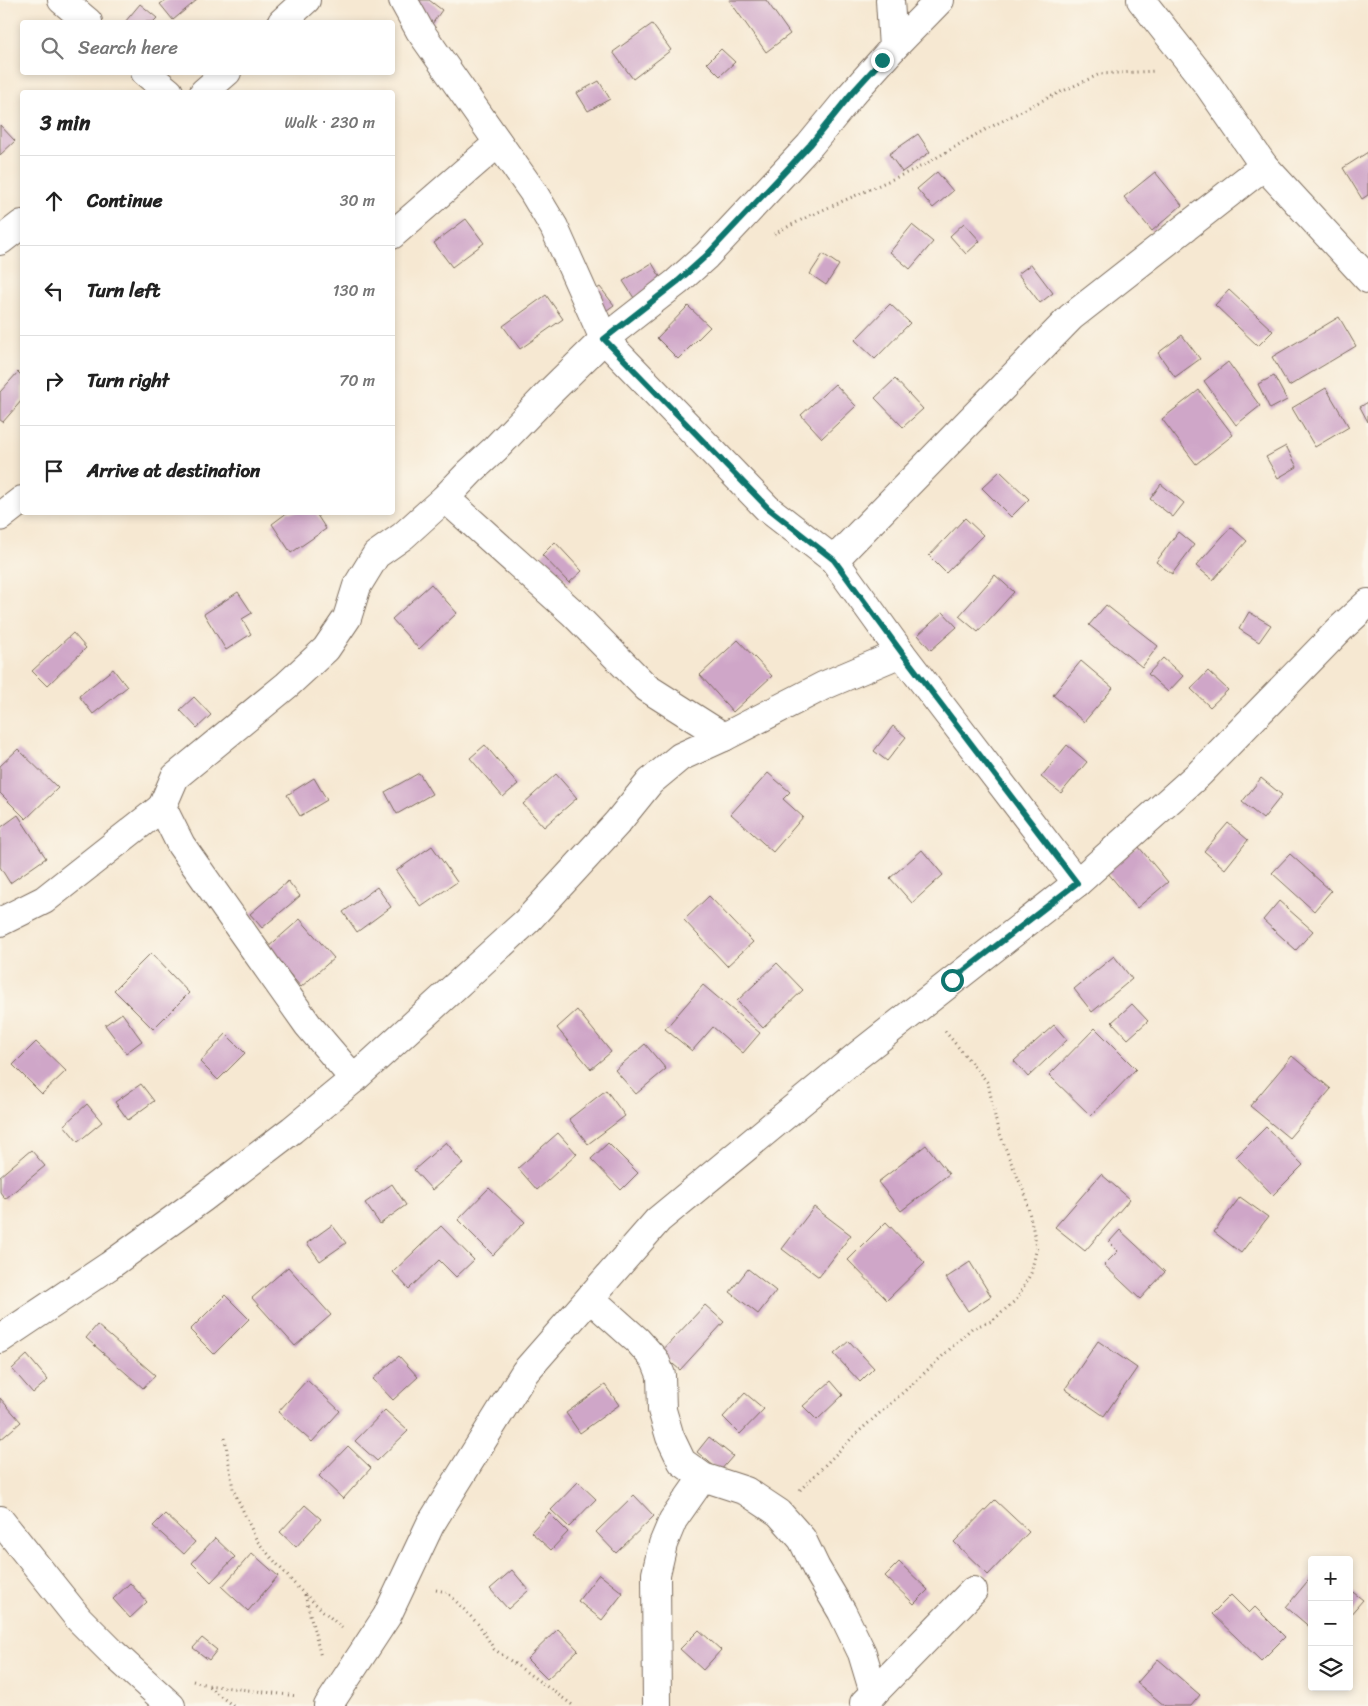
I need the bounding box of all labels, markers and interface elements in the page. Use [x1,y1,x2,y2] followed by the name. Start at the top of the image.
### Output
[20,20,395,75] search box
[78,31,178,64] text: Search here
[38,34,66,62] icon: search
[871,49,894,72] route end
[40,104,90,142] text: 3 min
[284,108,375,137] text: Walk · 230 m
[87,184,163,217] text: Continue
[340,186,375,215] text: 30 m
[40,187,68,215] icon: ahead
[87,274,160,307] text: Turn left
[333,276,375,305] text: 130 m
[40,277,68,305] icon: left
[87,364,169,397] text: Turn right
[339,366,375,395] text: 70 m
[40,367,68,395] icon: right
[87,454,260,487] text: Arrive at destination
[40,457,68,485] icon: arrive
[941,969,964,992] route start
[1308,1556,1353,1691] map controls
[1308,1556,1353,1601] button: +
[1308,1601,1353,1646] button: −
[1308,1646,1353,1691] button: layers

